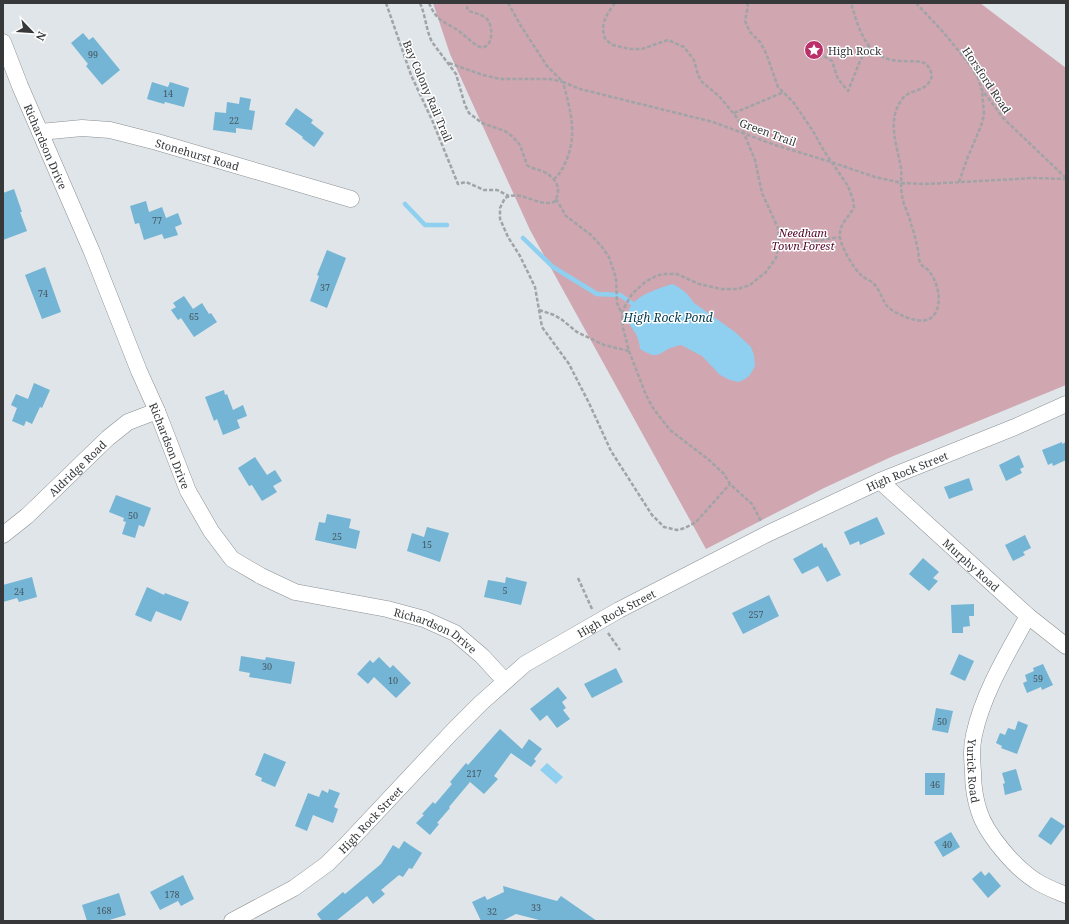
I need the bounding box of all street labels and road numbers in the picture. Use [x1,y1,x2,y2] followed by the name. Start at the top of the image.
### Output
[400,38,456,145] street label: Bay Colony Rail Trail
[959,44,1015,116] street label: Horsford Road
[21,101,71,192] street label: Richardson Drive
[737,115,799,149] street label: Green Trail
[154,134,241,173] street label: Stonehurst Road
[147,400,194,491] street label: Richardson Drive
[45,436,109,499] street label: Aldridge Road
[863,447,950,494] street label: High Rock Street
[940,535,1003,594] street label: Murphy Road
[574,585,658,640] street label: High Rock Street
[392,604,480,656] street label: Richardson Drive
[964,737,984,804] street label: Yurick Road
[335,782,405,856] street label: High Rock Street

